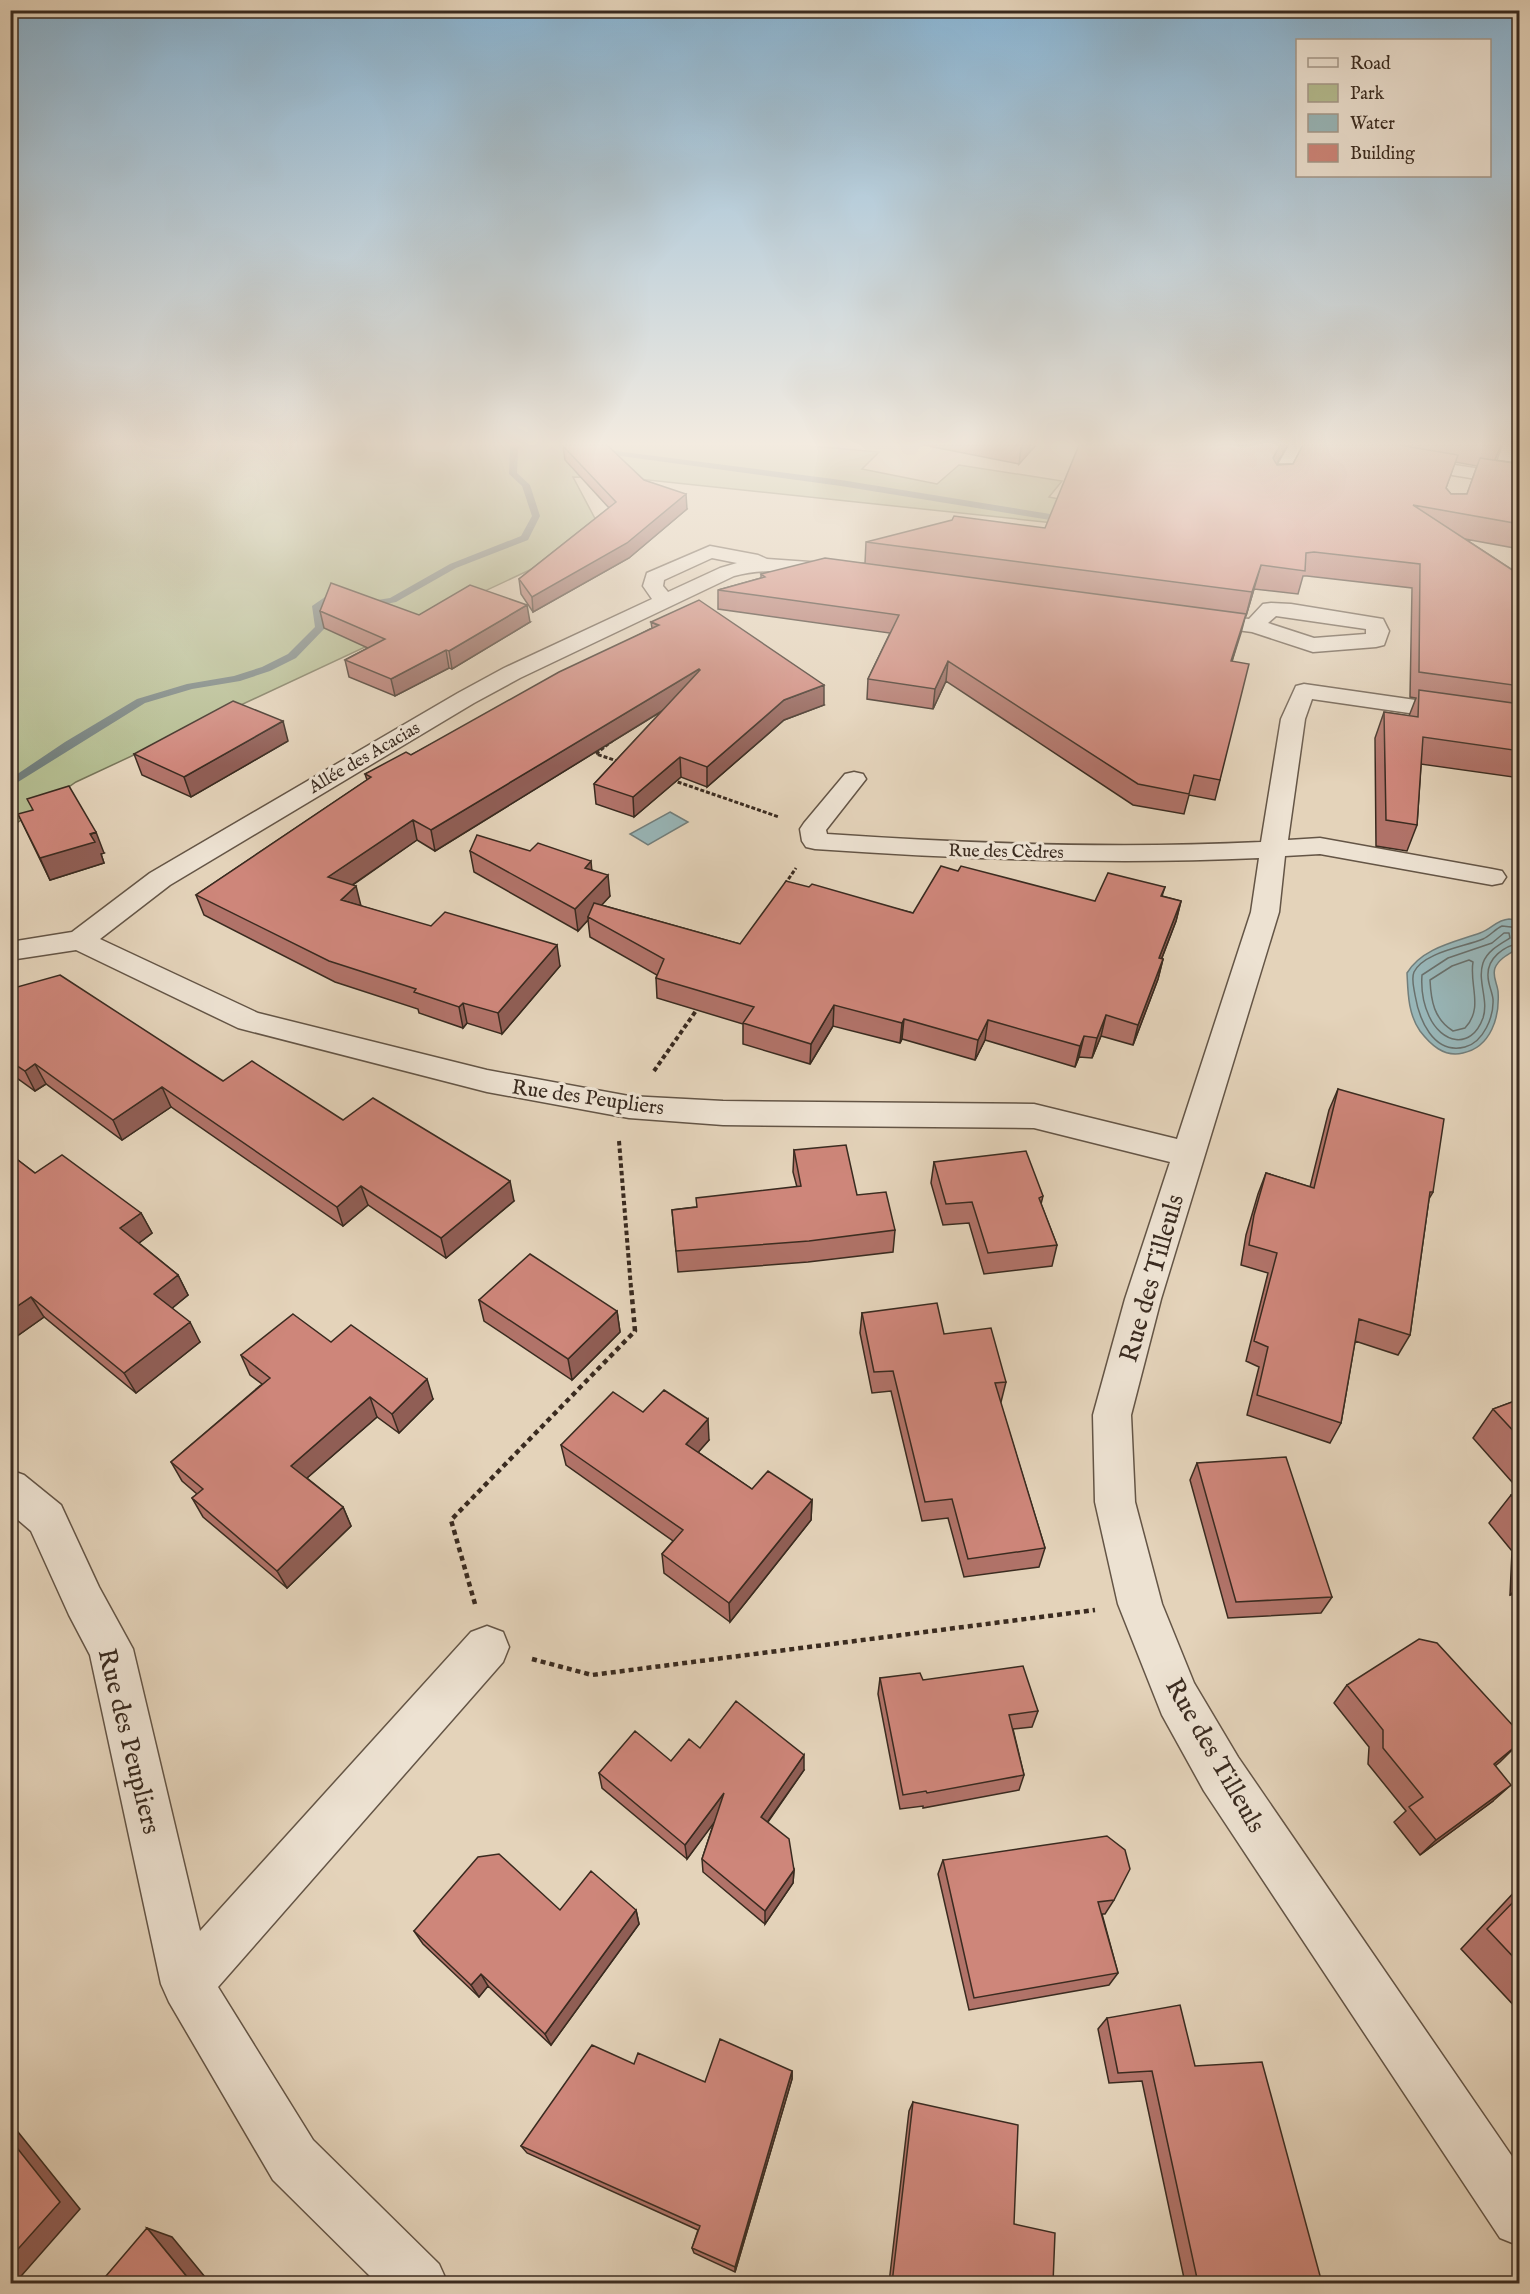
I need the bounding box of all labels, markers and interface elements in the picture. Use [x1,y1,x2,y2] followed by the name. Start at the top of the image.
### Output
[1296,39,1491,177] legend
[1350,53,1391,76] text: Road
[1350,83,1385,106] text: Park
[1350,113,1395,136] text: Water
[1350,143,1415,166] text: Building
[304,717,425,800] street label: Allée des Acacias
[948,840,1064,865] street label: Rue des Cèdres
[510,1074,666,1123] street label: Rue des Peupliers
[1113,1191,1192,1366] street label: Rue des Tilleuls
[90,1645,168,1838] street label: Rue des Peupliers
[1157,1673,1272,1839] street label: Rue des Tilleuls

